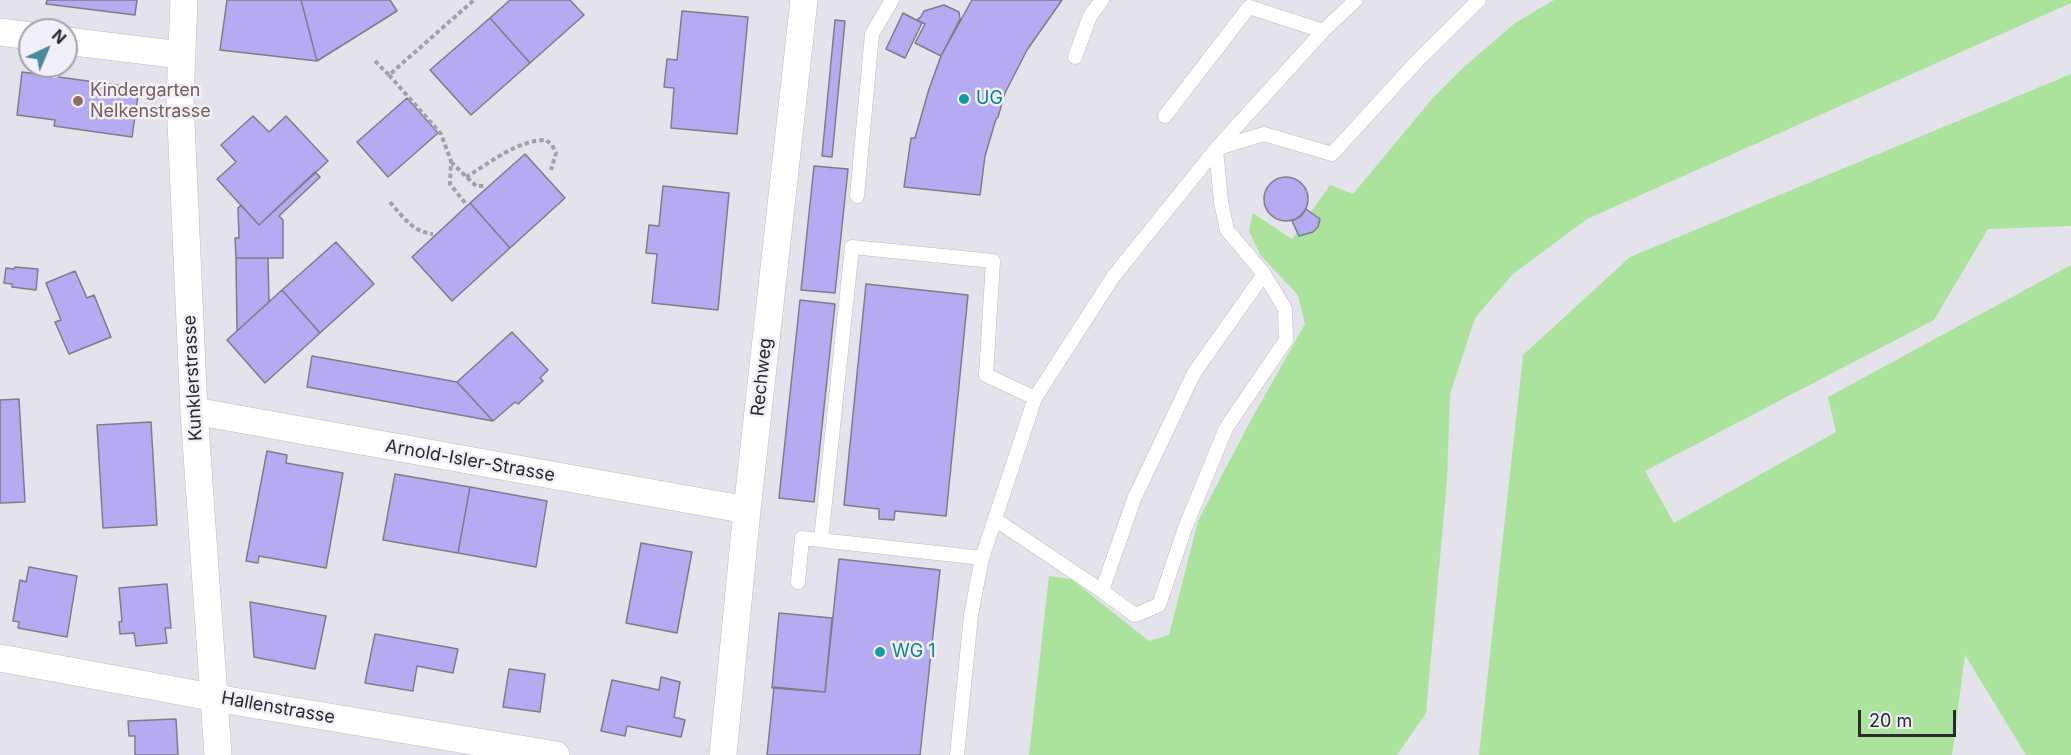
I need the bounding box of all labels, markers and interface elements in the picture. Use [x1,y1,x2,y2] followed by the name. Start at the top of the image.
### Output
[18,18,78,78] north arrow
[48,25,70,48] text: N
[90,80,211,122] place label: Kindergarten Nelkenstrasse
[976,88,1003,110] place label: UG
[957,92,971,106] marker: UG
[71,94,85,108] marker: Kindergarten Nelkenstrasse
[179,314,207,442] street label: Kunklerstrasse
[747,337,777,417] street label: Rechweg
[383,435,557,487] street label: Arnold-Isler-Strasse
[892,641,936,663] place label: WG 1
[873,645,887,659] marker: WG 1
[219,687,337,729] street label: Hallenstrasse
[1861,698,1958,736] scale bar
[1869,710,1912,731] text: 20 m

